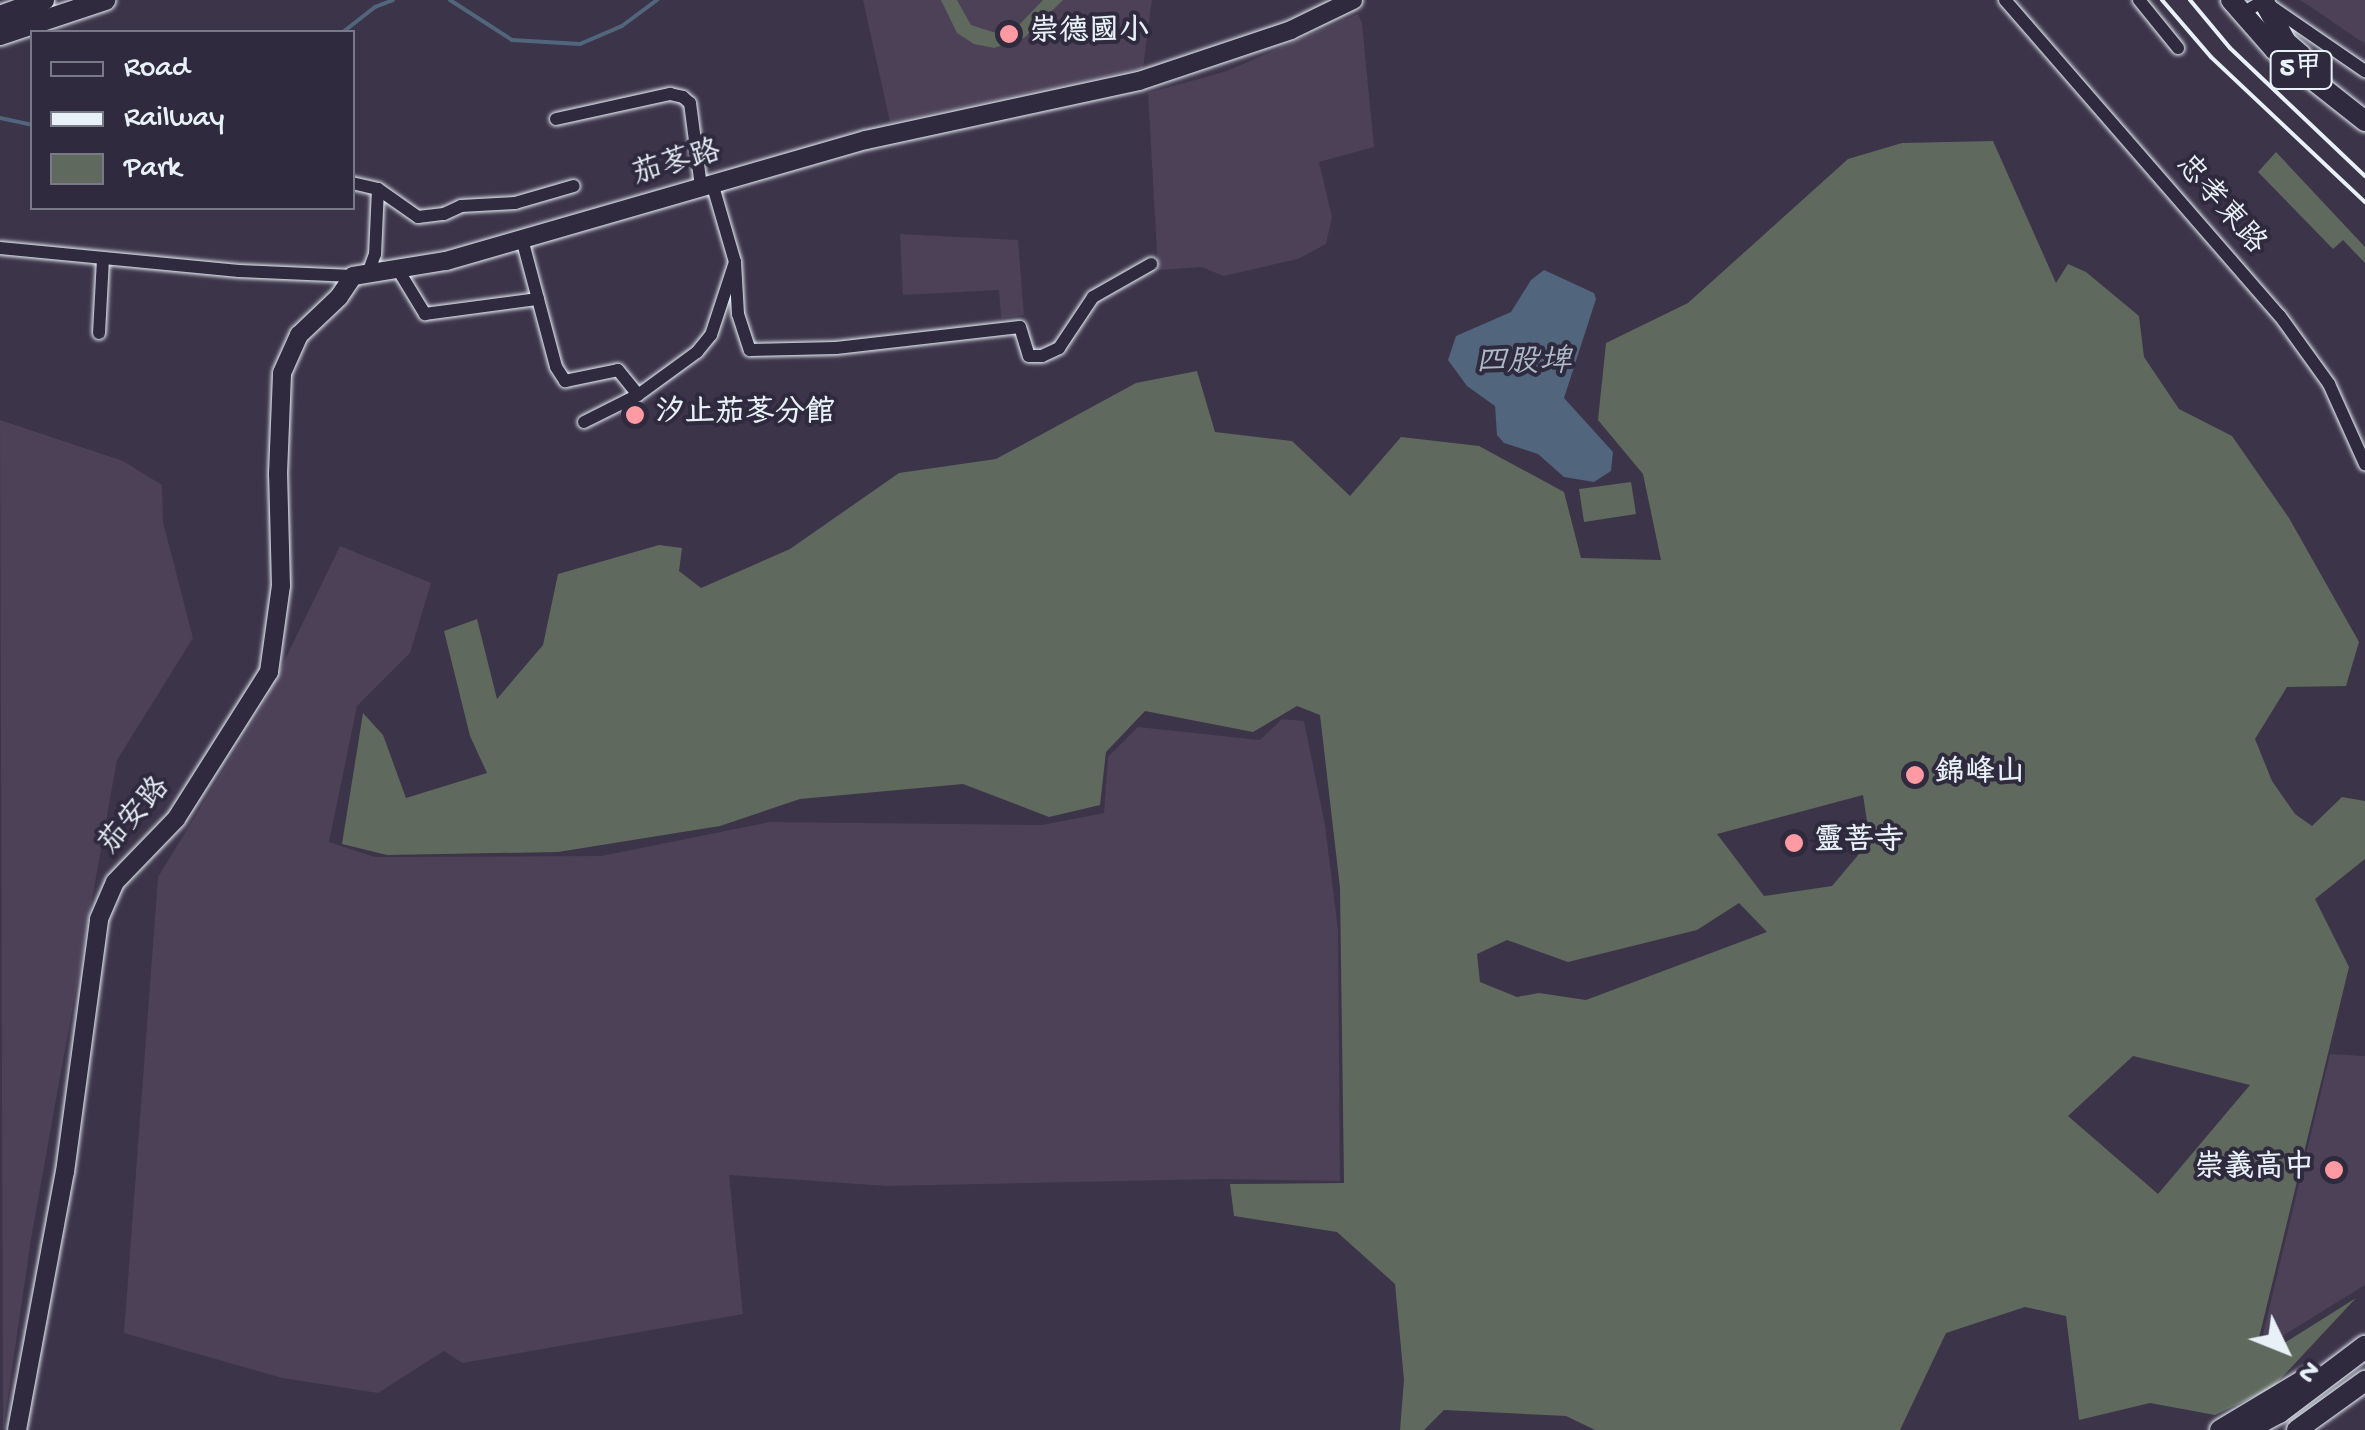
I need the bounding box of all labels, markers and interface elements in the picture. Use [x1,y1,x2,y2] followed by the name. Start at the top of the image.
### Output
[1029,16,1149,52] place label: 崇德國小
[998,23,1020,45] marker: 崇德國小
[30,30,355,210] legend
[2268,47,2334,93] road number: 5甲
[124,52,190,87] text: Road
[124,102,224,137] text: Railway
[629,135,725,195] street label: 茄苳路
[2166,149,2272,263] street label: 忠孝東路
[124,152,181,187] text: Park
[1475,345,1571,383] water label: 四股埤
[655,397,835,433] place label: 汐止茄苳分館
[624,404,646,426] marker: 汐止茄苳分館
[1935,757,2025,793] place label: 錦峰山
[1904,764,1926,786] marker: 錦峰山
[93,771,179,863] street label: 茄安路
[1814,825,1904,861] place label: 靈菩寺
[1783,832,1805,854] marker: 靈菩寺
[2194,1152,2314,1188] place label: 崇義高中
[2323,1159,2345,1181] marker: 崇義高中
[2235,1300,2335,1400] north arrow
[2289,1353,2326,1389] text: N

